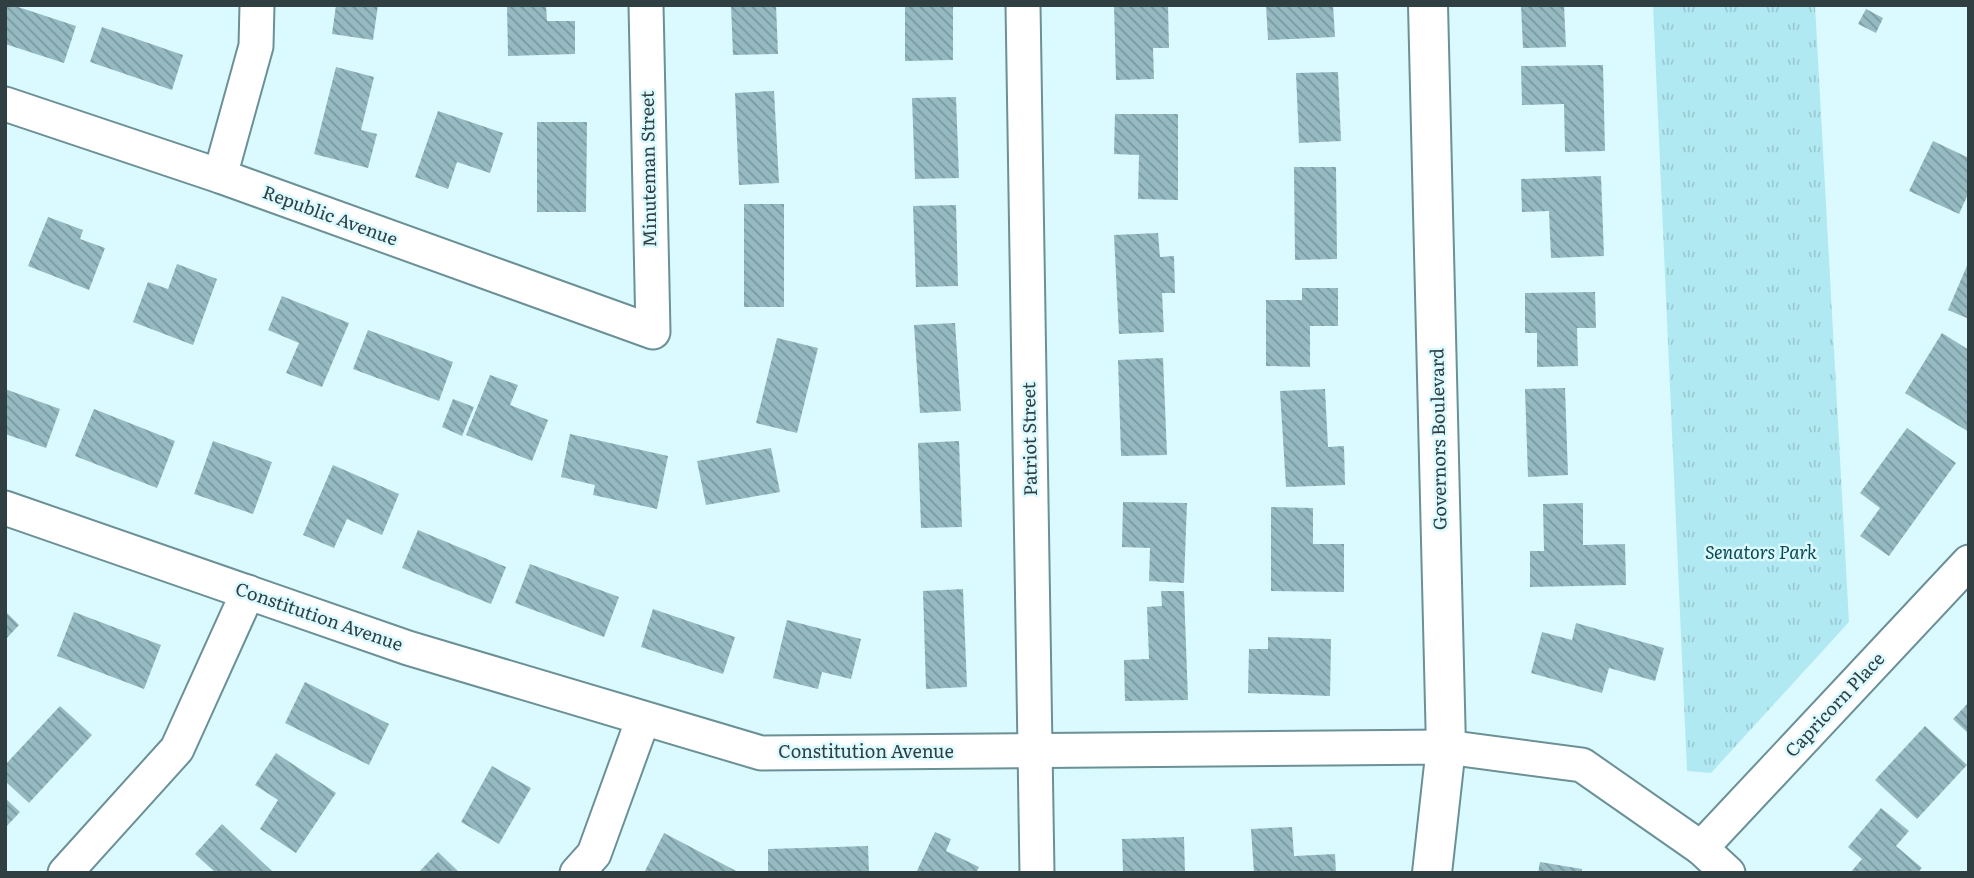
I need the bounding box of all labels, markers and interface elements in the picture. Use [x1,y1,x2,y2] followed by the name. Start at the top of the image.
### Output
[633,90,662,248] street label: Minuteman Street
[259,178,402,252] street label: Republic Avenue
[1422,348,1453,530] street label: Governors Boulevard
[1014,381,1043,496] street label: Patriot Street
[1705,538,1817,565] park label: Senators Park
[232,574,407,657] street label: Constitution Avenue
[1778,645,1890,763] street label: Capricorn Place
[778,737,954,764] street label: Constitution Avenue

